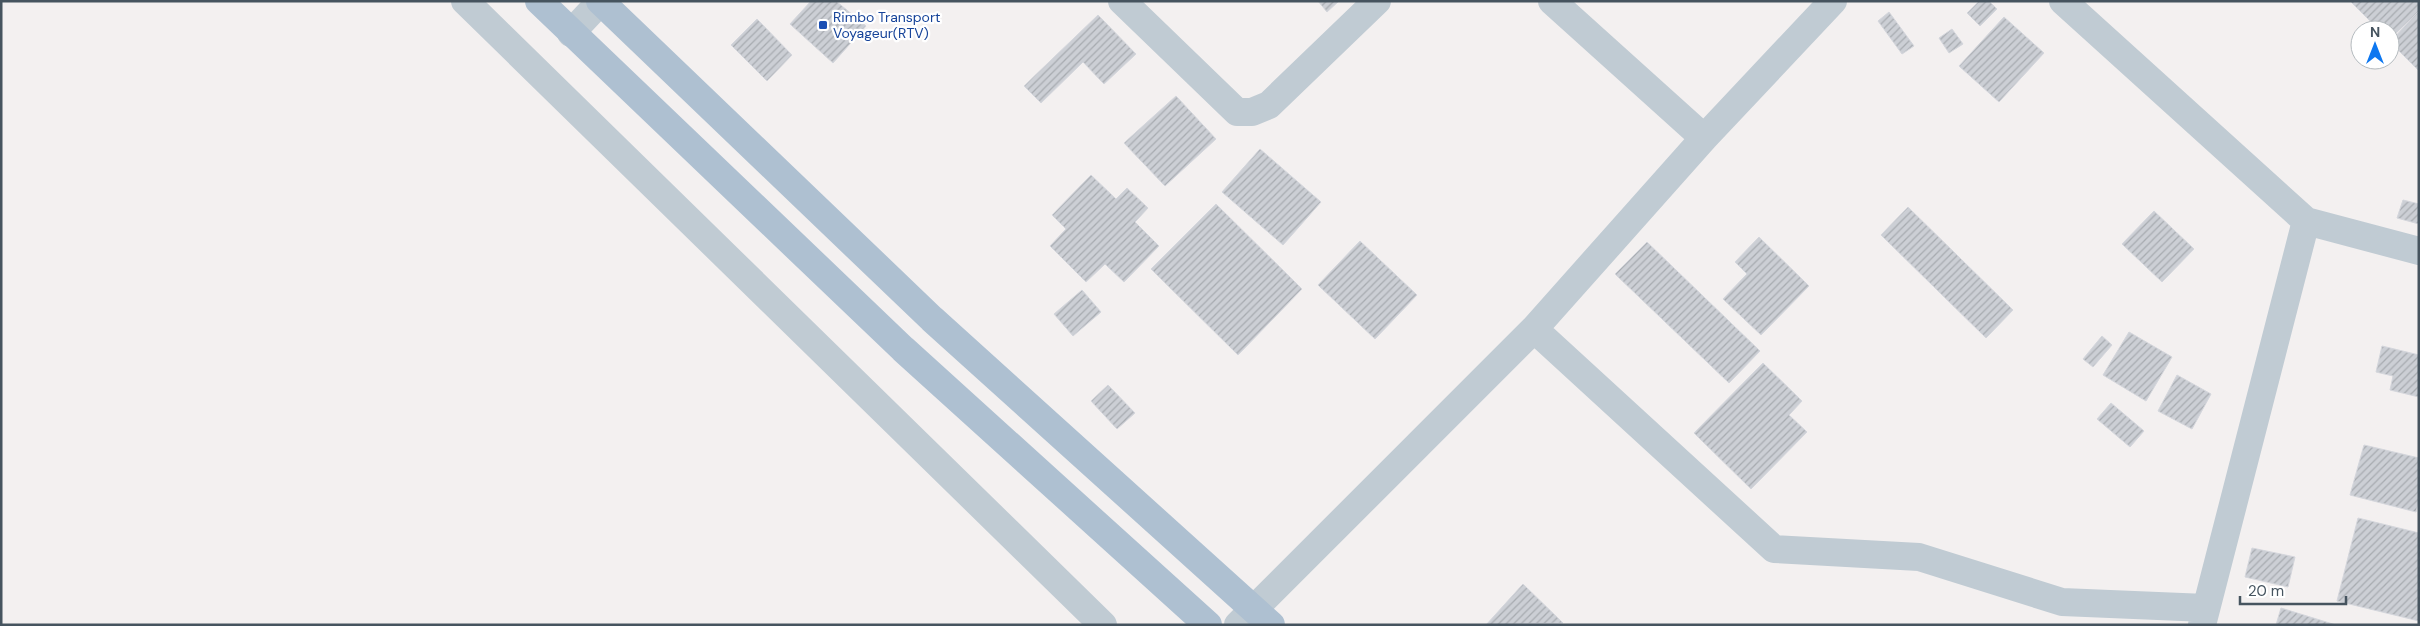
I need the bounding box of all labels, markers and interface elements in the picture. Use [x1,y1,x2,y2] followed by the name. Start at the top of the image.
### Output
[833,8,941,42] place label: Rimbo Transport Voyageur(RTV)
[817,19,829,31] marker: Rimbo Transport Voyageur(RTV)
[2350,20,2400,70] north arrow
[2370,23,2380,41] text: N
[2240,574,2346,606] scale bar
[2248,581,2284,601] text: 20 m

